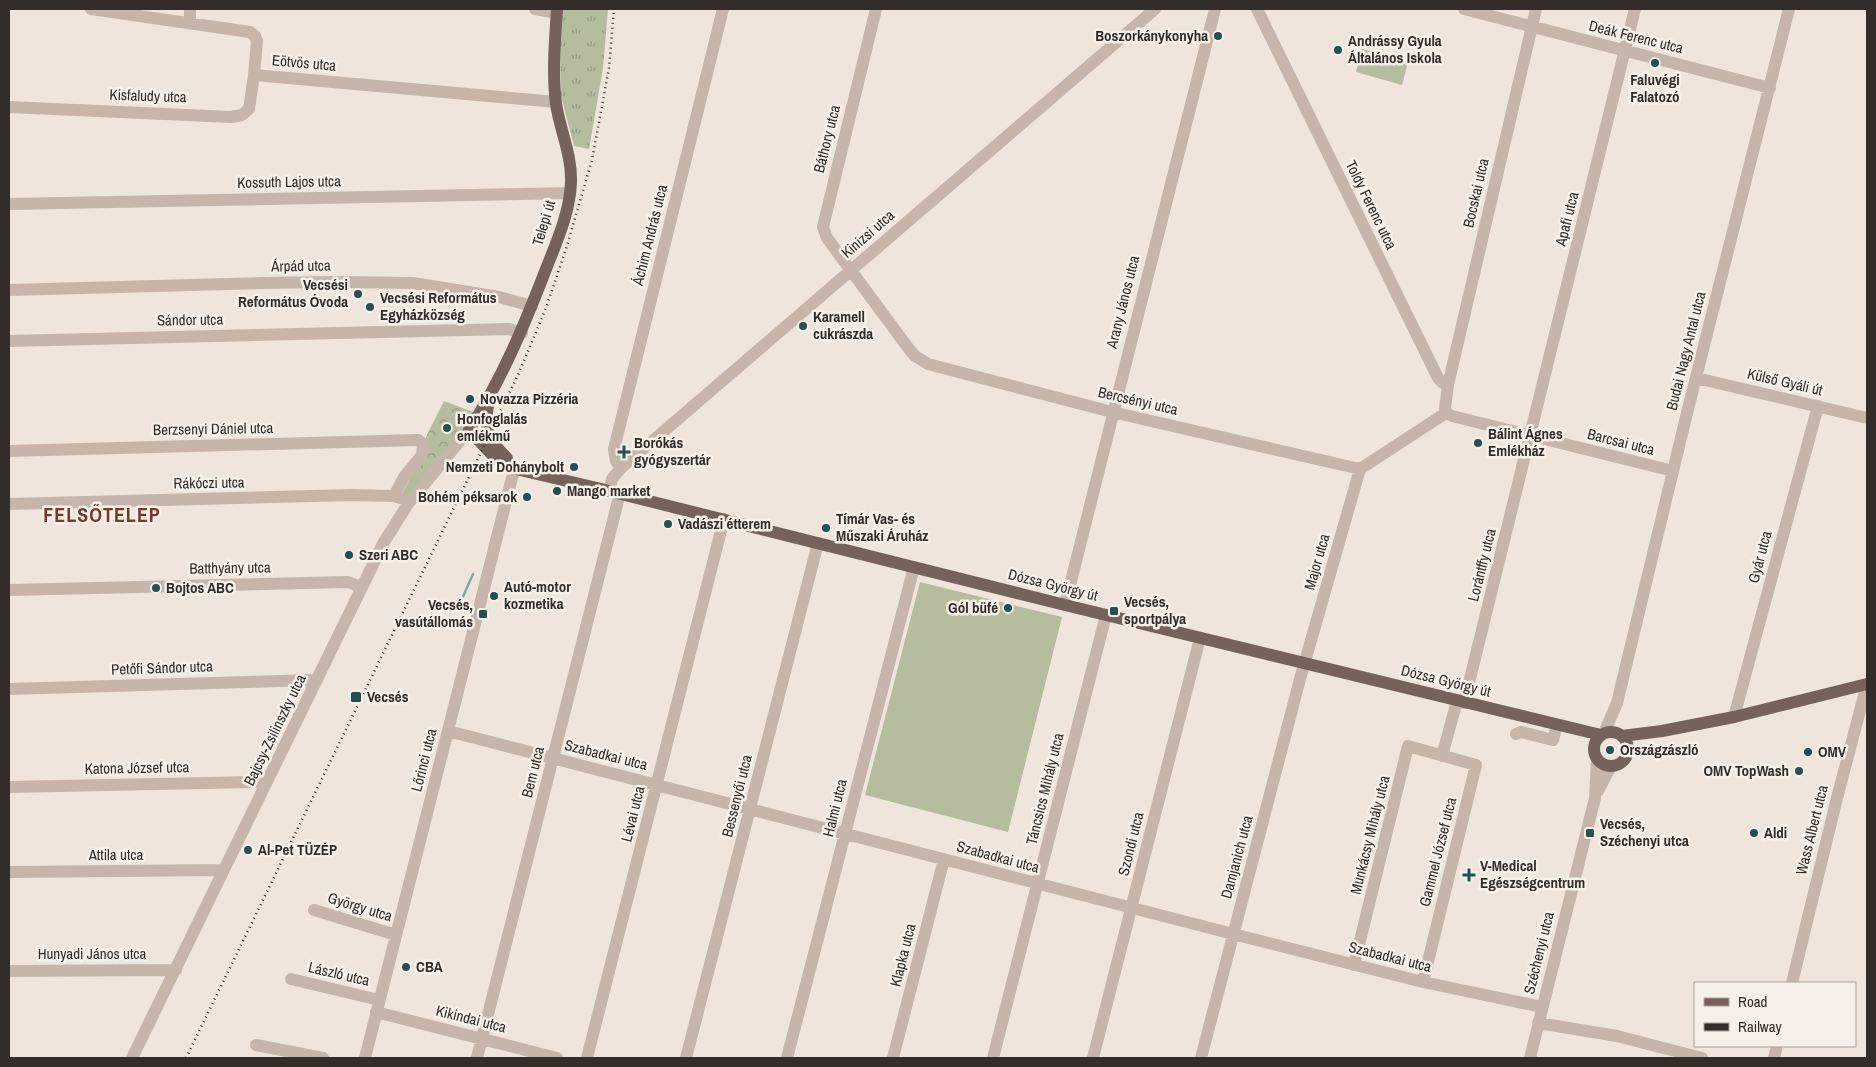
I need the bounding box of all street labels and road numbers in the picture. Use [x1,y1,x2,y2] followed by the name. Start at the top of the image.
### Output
[1587,15,1686,58] street label: Deák Ferenc utca
[271,49,337,76] street label: Eötvös utca
[109,84,187,107] street label: Kisfaludy utca
[808,103,845,175] street label: Báthory utca
[1457,156,1494,230] street label: Bocskai utca
[1341,157,1402,253] street label: Toldy Ferenc utca
[237,170,341,193] street label: Kossuth Lajos utca
[627,182,672,288] street label: Áchim András utca
[1549,189,1583,249] street label: Apafi utca
[527,197,561,248] street label: Telepi út
[837,205,899,263] street label: Kinizsi utca
[1101,253,1144,352] street label: Arany János utca
[270,254,331,277] street label: Árpád utca
[1661,289,1710,412] street label: Budai Nagy Antal utca
[157,308,223,331] street label: Sándor utca
[1745,363,1825,400] street label: Külső Gyáli út
[1096,381,1180,420] street label: Bercsényi utca
[153,417,273,440] street label: Berzsenyi Dániel utca
[1585,423,1657,460] street label: Barcsai utca
[173,471,245,494] street label: Rákóczi utca
[1462,526,1501,603] street label: Lorántffy utca
[1742,528,1777,585] street label: Gyár utca
[1299,531,1335,592] street label: Major utca
[189,556,271,579] street label: Batthyány utca
[1006,563,1101,606] street label: Dózsa György út
[111,655,213,680] street label: Petőfi Sándor utca
[1399,659,1494,702] street label: Dózsa György út
[238,670,311,789] street label: Bajcsy-Zsilinszky utca
[406,726,442,794] street label: Lőrinci utca
[1020,731,1069,847] street label: Táncsics Mihály utca
[562,734,650,775] street label: Szabadkai utca
[516,744,549,800] street label: Bem utca
[716,752,757,839] street label: Bessenyői utca
[84,756,190,779] street label: Katona József utca
[1345,773,1394,896] street label: Munkácsy Mihály utca
[817,777,852,839] street label: Halmi utca
[1790,783,1833,877] street label: Wass Albert utca
[615,784,650,844] street label: Lévai utca
[1414,795,1461,909] street label: Gammel József utca
[1112,810,1149,878] street label: Szondi utca
[1215,813,1258,901] street label: Damjanich utca
[954,835,1042,878] street label: Szabadkai utca
[88,844,144,865] street label: Attila utca
[325,887,395,926] street label: György utca
[1518,909,1559,996] street label: Széchenyi utca
[885,921,921,989] street label: Klapka utca
[1346,936,1434,977] street label: Szabadkai utca
[38,943,147,964] street label: Hunyadi János utca
[306,956,372,991] street label: László utca
[434,1000,509,1037] street label: Kikindai utca

